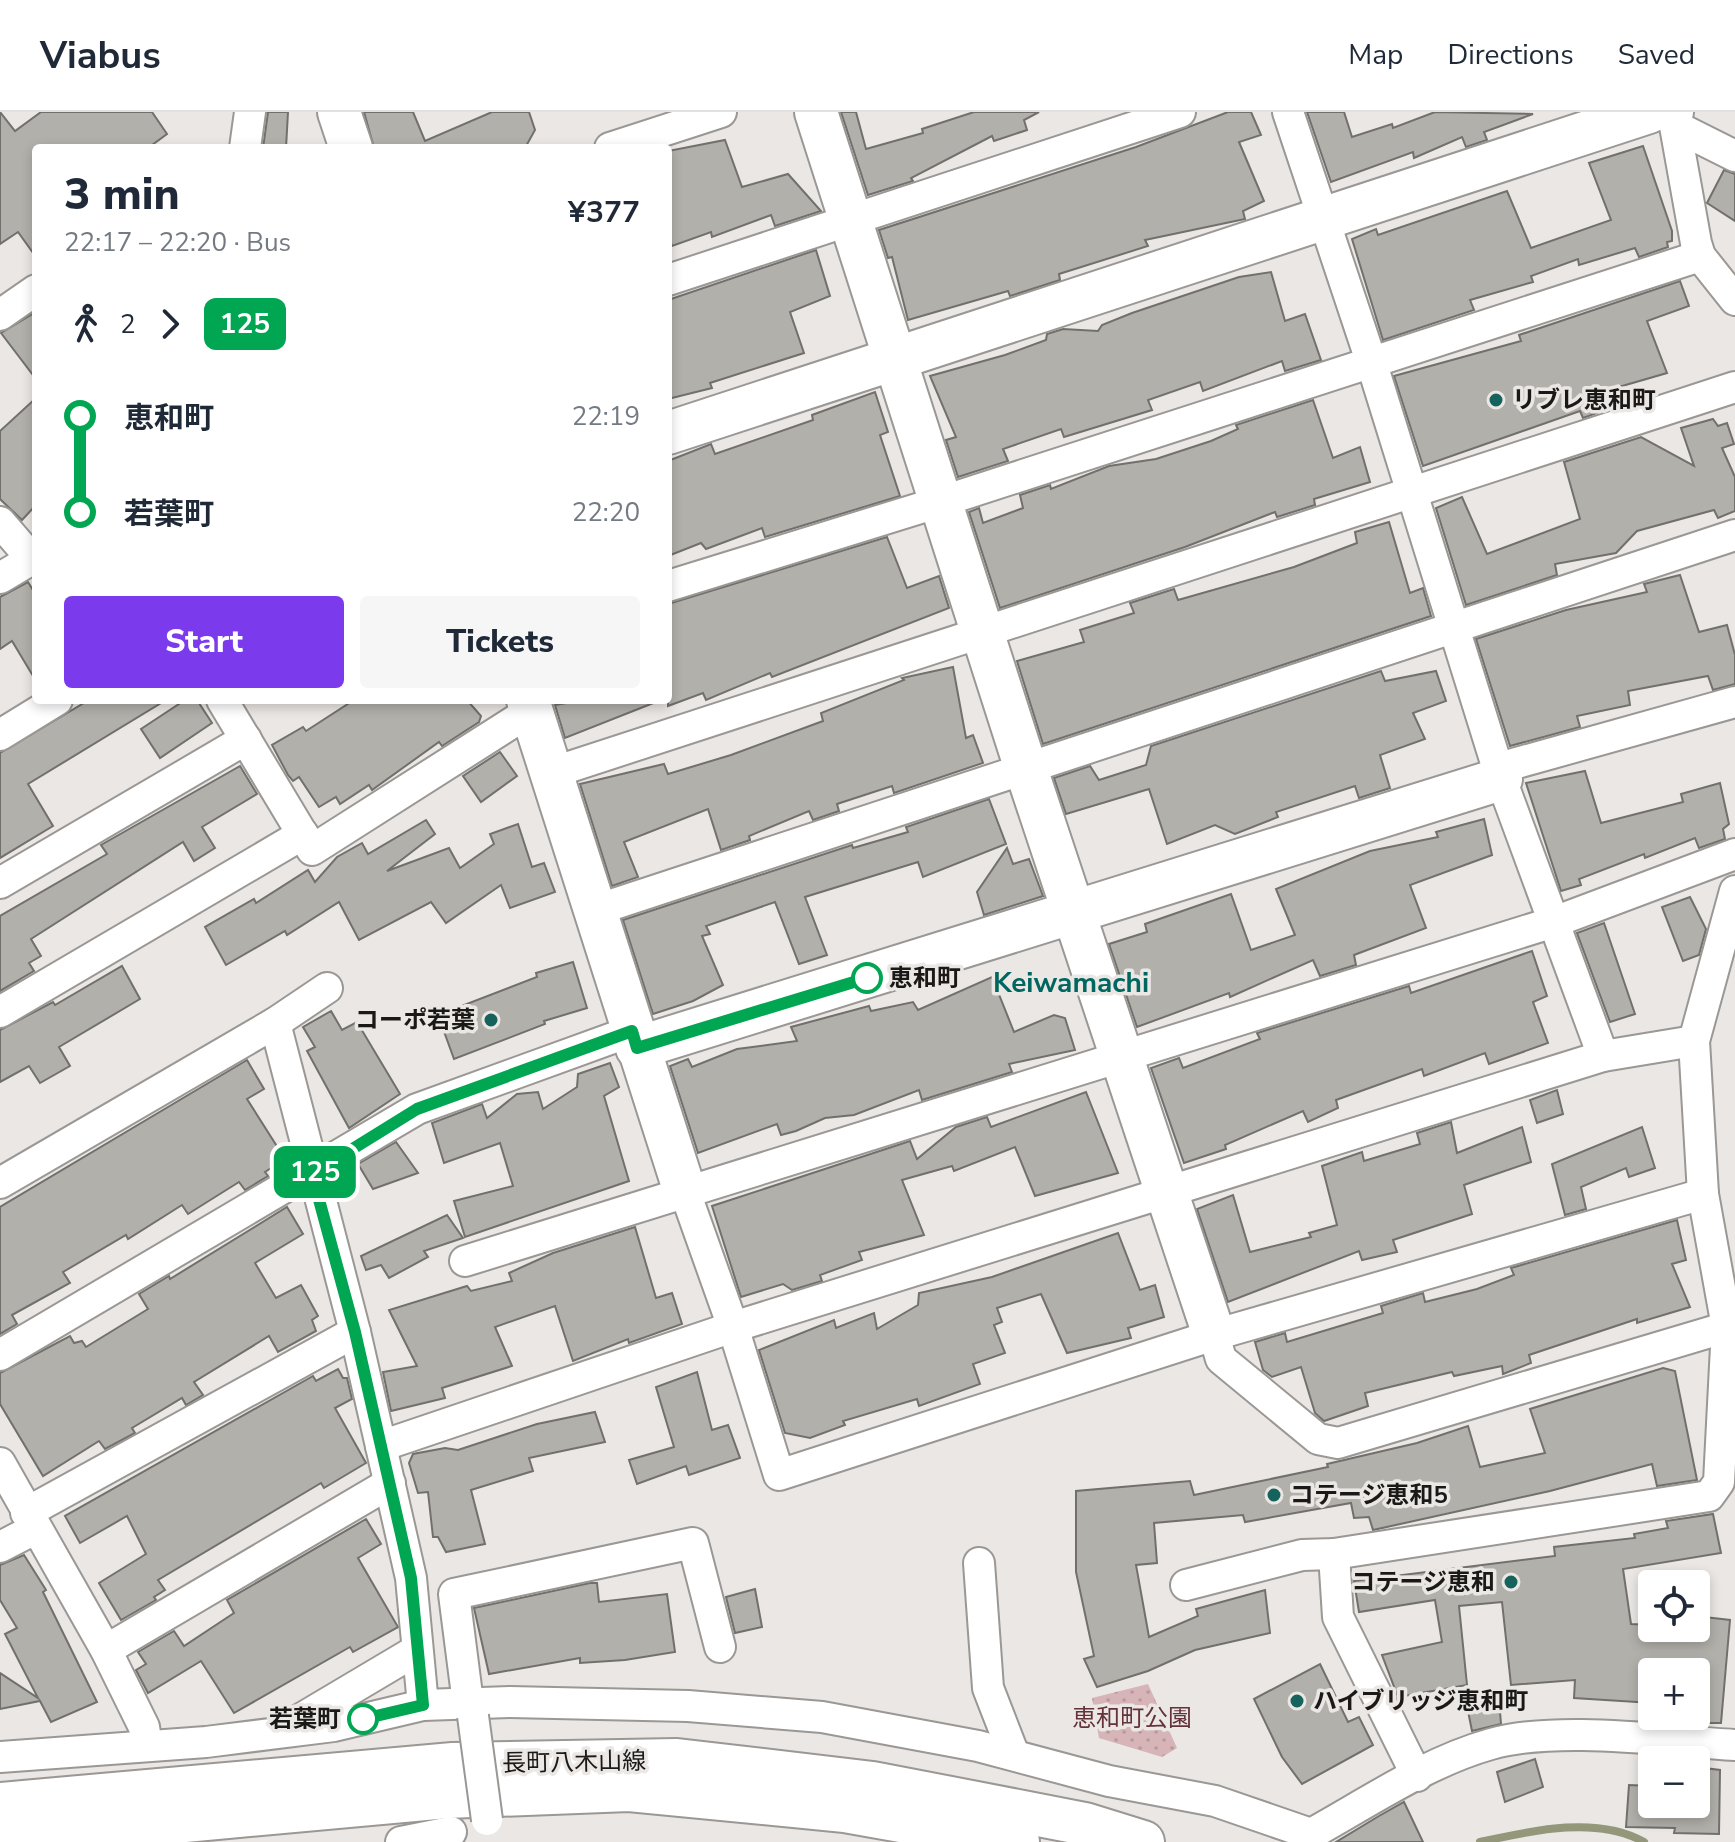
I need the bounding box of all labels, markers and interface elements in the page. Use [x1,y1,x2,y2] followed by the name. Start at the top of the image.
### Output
[40,30,161,81] text: Viabus
[1348,36,1403,74] text: Map
[1447,36,1574,74] text: Directions
[1618,36,1695,74] text: Saved
[64,165,180,225] text: 3 min
[568,192,640,233] text: ¥377
[64,225,291,260] text: 22:17 – 22:20 · Bus
[64,302,108,346] icon: walk
[148,302,192,346] icon: forward
[220,305,270,343] text: 125
[120,307,136,342] text: 2
[1512,384,1656,416] place label: リブレ恵和町
[1487,391,1505,409] marker: リブレ恵和町
[124,398,214,439] text: 恵和町
[572,399,640,434] text: 22:19
[124,494,214,535] text: 若葉町
[572,495,640,530] text: 22:20
[64,596,344,688] button: Start
[360,596,640,688] button: Tickets
[889,962,961,994] place label: 恵和町
[852,963,882,993] marker: 恵和町
[993,964,1149,1002] district label: Keiwamachi
[355,1004,475,1036] place label: コーポ若葉
[482,1011,500,1029] marker: コーポ若葉
[269,1146,361,1198] line badge: 125
[290,1153,340,1191] text: 125
[1290,1479,1448,1511] place label: コテージ恵和5
[1265,1486,1283,1504] marker: コテージ恵和5
[1351,1566,1495,1598] place label: コテージ恵和
[1638,1570,1710,1818] map controls
[1638,1570,1710,1642] button: locate
[1502,1573,1520,1591] marker: コテージ恵和
[1638,1658,1710,1730] button: +
[1313,1685,1529,1717] place label: ハイブリッジ恵和町
[1288,1692,1306,1710] marker: ハイブリッジ恵和町
[1072,1702,1192,1734] park label: 恵和町公園
[269,1703,341,1735] place label: 若葉町
[348,1704,378,1734] marker: 若葉町
[502,1745,646,1779] street label: 長町八木山線
[1638,1746,1710,1818] button: −

